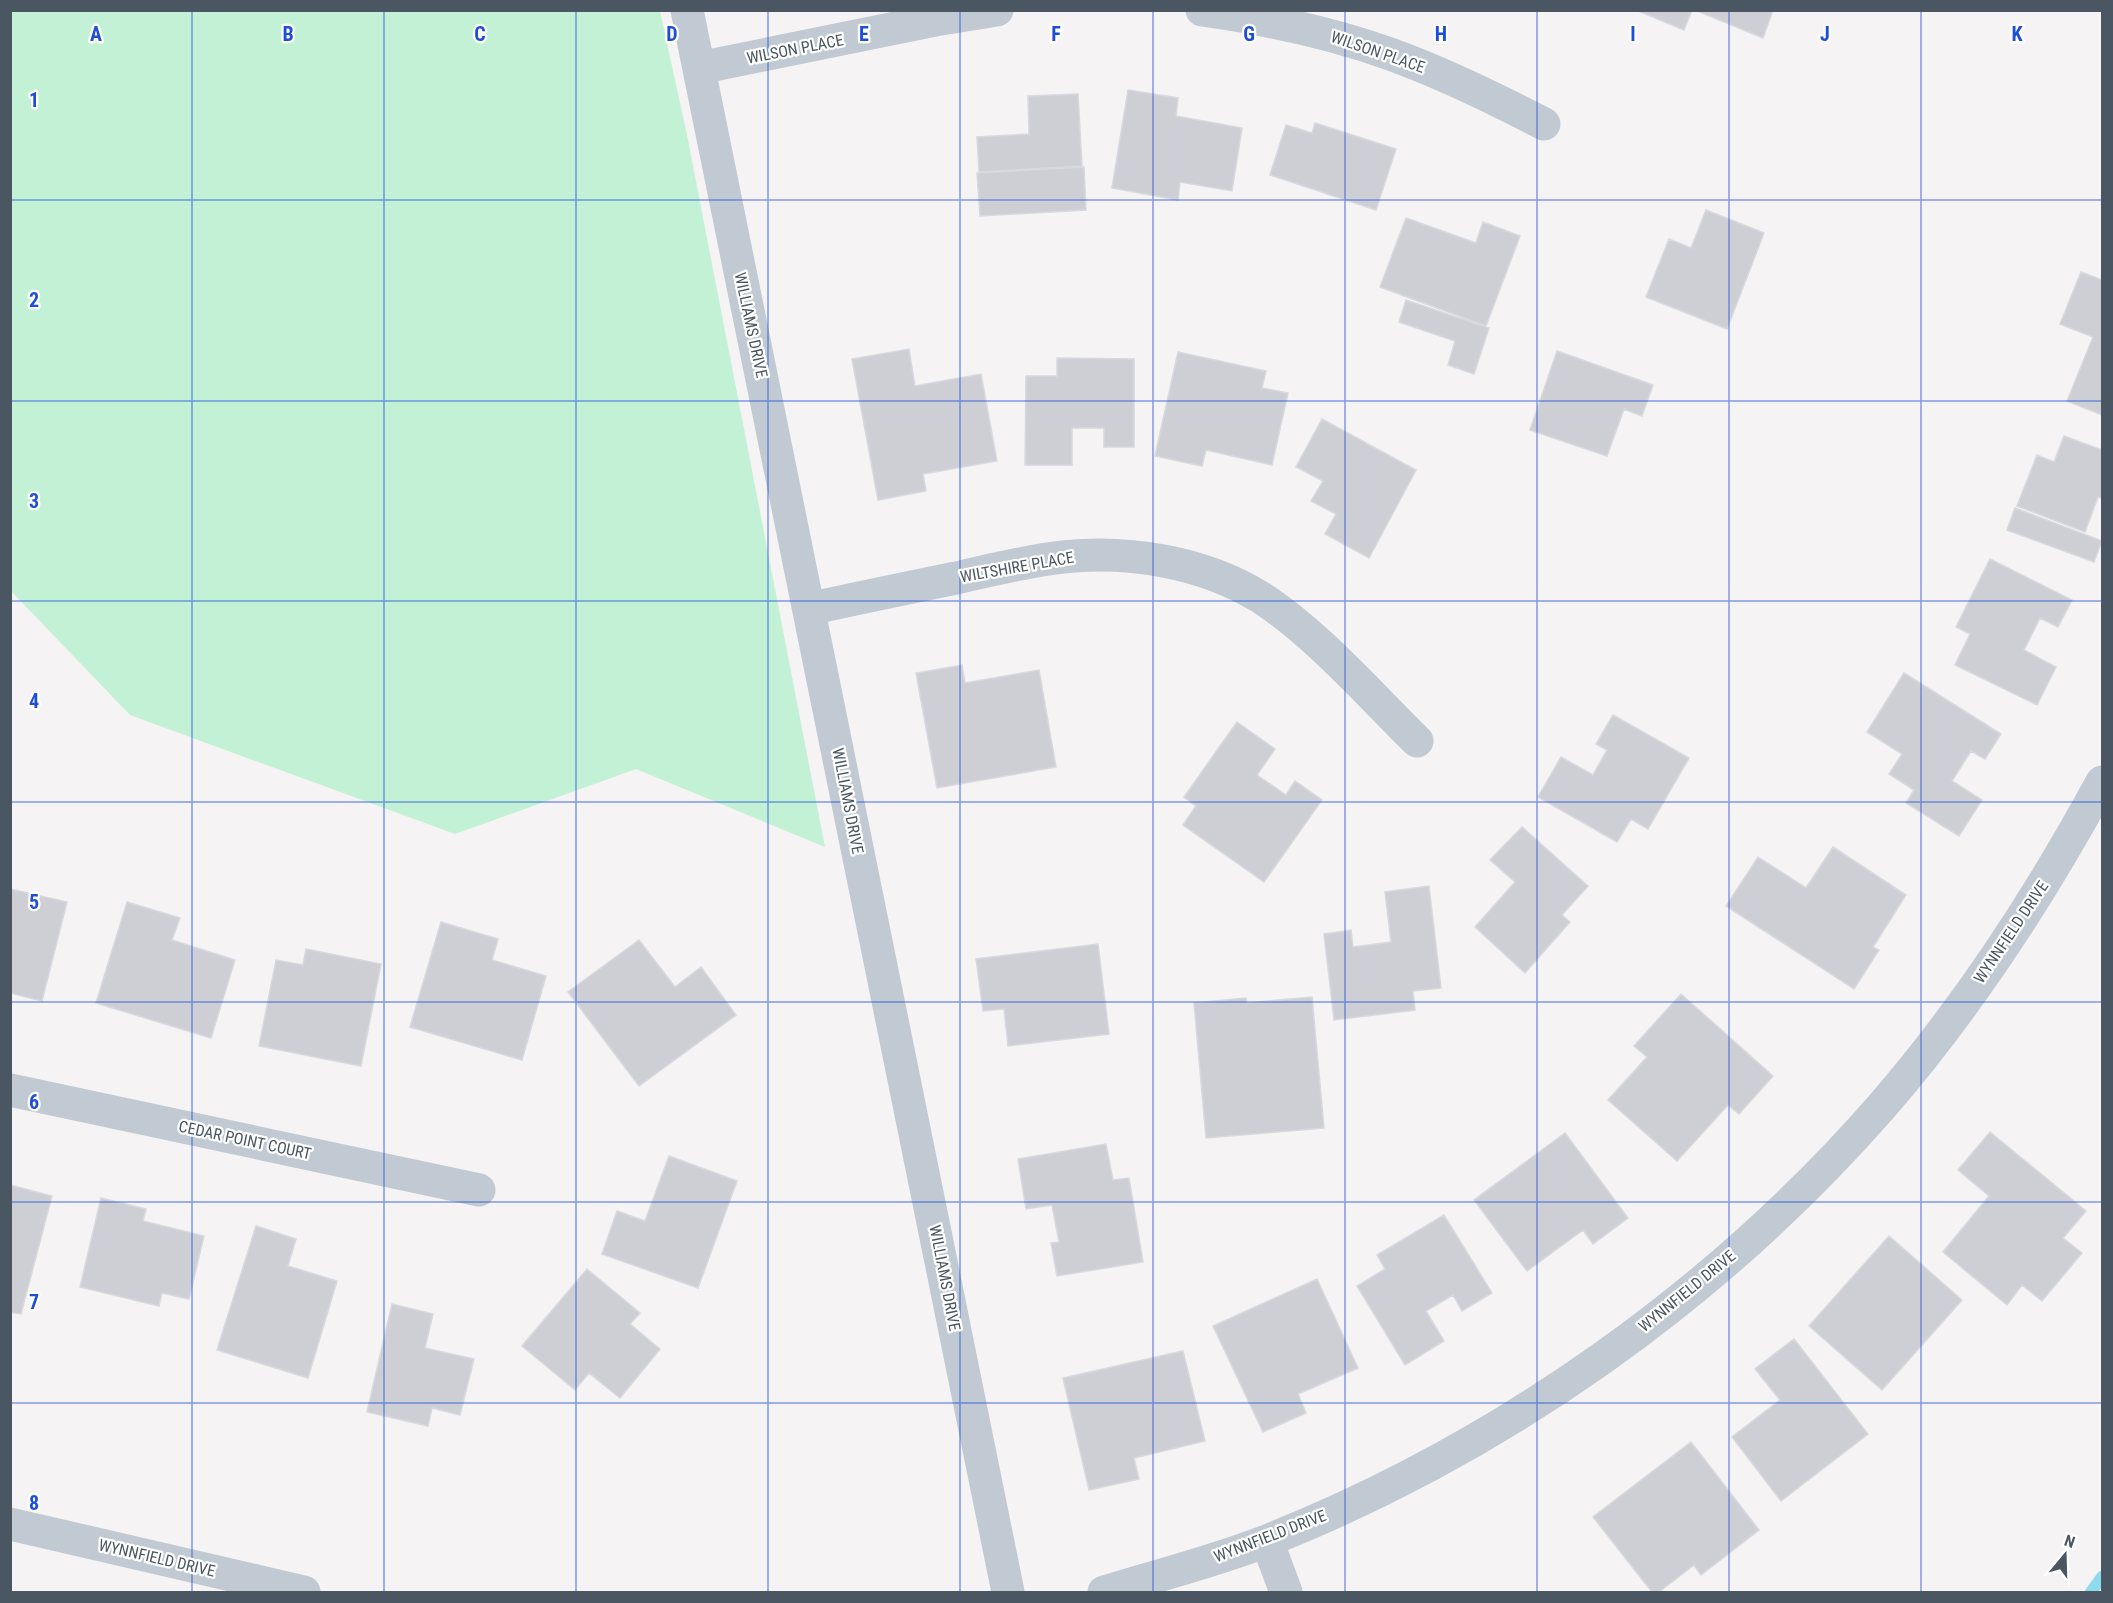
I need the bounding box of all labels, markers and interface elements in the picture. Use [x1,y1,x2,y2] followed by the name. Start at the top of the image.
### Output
[90,22,102,46] text: A
[282,22,294,46] text: B
[474,22,486,46] text: C
[666,22,678,46] text: D
[859,22,869,46] text: E
[1051,22,1061,46] text: F
[1243,22,1255,46] text: G
[1435,22,1447,46] text: H
[1630,22,1636,46] text: I
[1820,22,1830,46] text: J
[2011,22,2023,46] text: K
[1329,27,1428,77] street label: WILSON PLACE
[745,30,845,68] street label: WILSON PLACE
[29,88,39,112] text: 1
[731,271,771,380] street label: WILLIAMS DRIVE
[29,288,39,312] text: 2
[29,489,39,513] text: 3
[959,548,1075,586] street label: WILTSHIRE PLACE
[29,689,39,713] text: 4
[828,746,868,856] street label: WILLIAMS DRIVE
[1970,877,2052,987] street label: WYNNFIELD DRIVE
[29,890,39,914] text: 5
[29,1090,39,1114] text: 6
[177,1117,313,1163] street label: CEDAR POINT COURT
[925,1223,965,1333] street label: WILLIAMS DRIVE
[1635,1246,1739,1336] street label: WYNNFIELD DRIVE
[29,1290,39,1314] text: 7
[29,1491,39,1515] text: 8
[1211,1506,1329,1566] street label: WYNNFIELD DRIVE
[2035,1525,2095,1585] north arrow
[2062,1531,2077,1552] text: N
[97,1535,217,1581] street label: WYNNFIELD DRIVE

